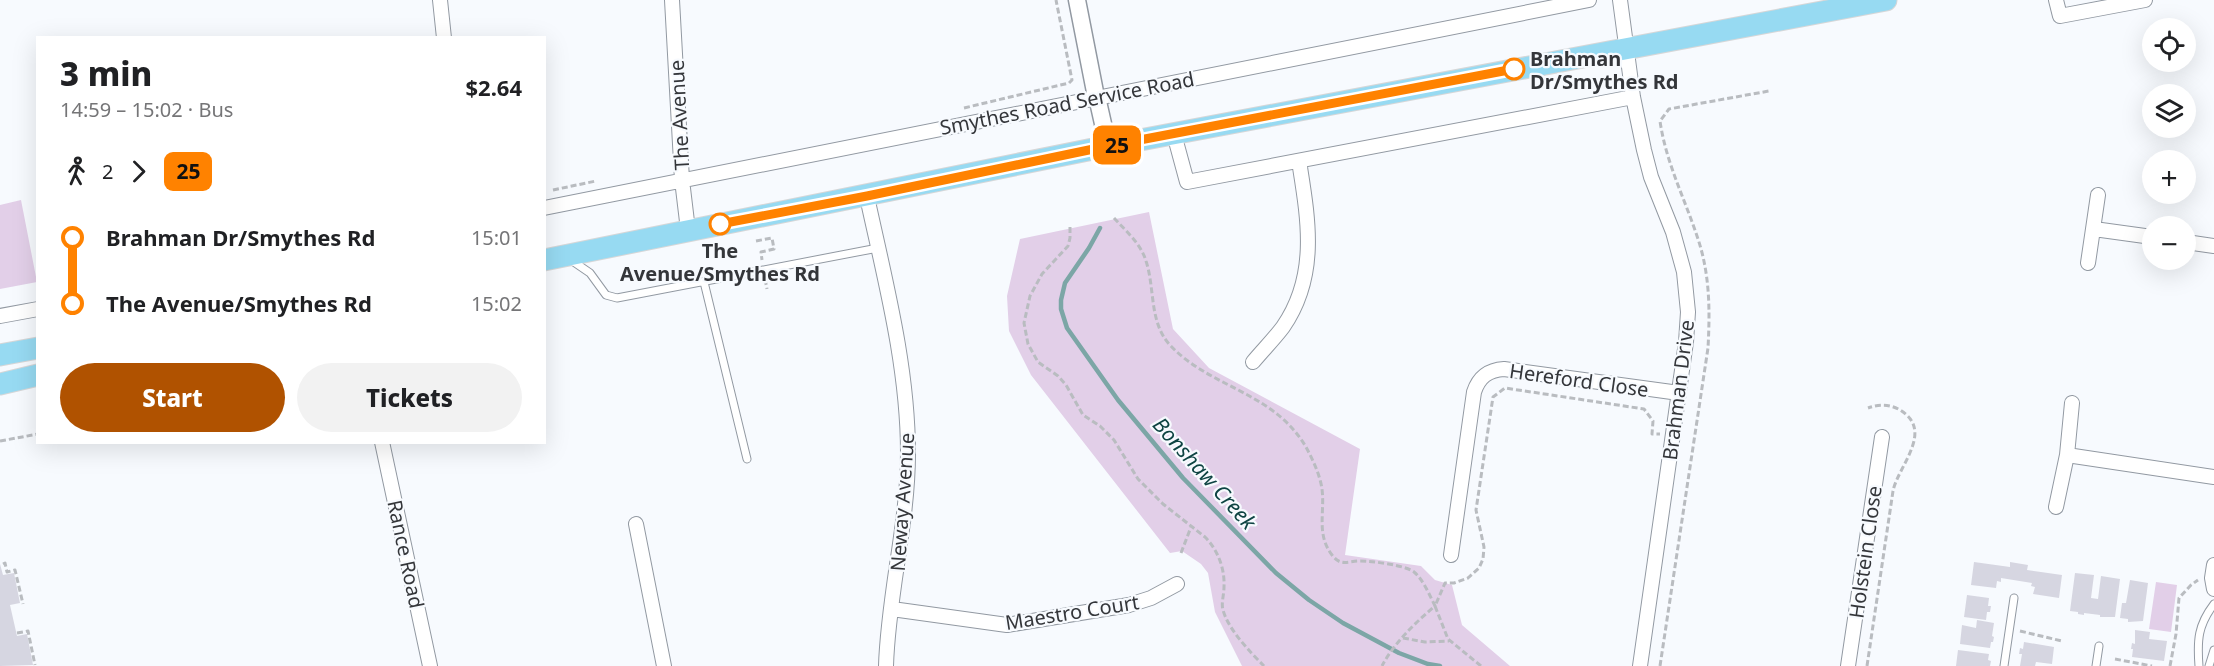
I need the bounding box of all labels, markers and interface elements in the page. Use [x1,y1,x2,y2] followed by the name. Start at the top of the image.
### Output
[2142,18,2196,270] map controls
[2142,18,2196,72] button: locate
[1530,45,1678,95] place label: Brahman Dr/Smythes Rd
[60,51,152,96] text: 3 min
[1503,58,1525,80] marker: Brahman Dr/Smythes Rd
[663,59,695,171] street label: The Avenue
[937,65,1197,141] street label: Smythes Road Service Road
[465,72,522,102] text: $2.64
[2142,84,2196,138] button: layers
[60,96,233,123] text: 14:59 – 15:02 · Bus
[1090,126,1144,164] line badge: 25
[1105,131,1129,159] text: 25
[2142,150,2196,204] button: +
[60,155,93,188] icon: walk
[122,155,155,188] icon: forward
[176,157,200,185] text: 25
[102,158,113,185] text: 2
[709,213,731,235] marker: The Avenue/Smythes Rd
[2142,216,2196,270] button: −
[106,222,375,252] text: Brahman Dr/Smythes Rd
[471,224,522,251] text: 15:01
[620,237,820,287] place label: The Avenue/Smythes Rd
[106,288,372,318] text: The Avenue/Smythes Rd
[471,290,522,317] text: 15:02
[1656,318,1700,462] street label: Brahman Drive
[1508,357,1650,403] street label: Hereford Close
[60,363,285,432] button: Start
[297,363,522,432] button: Tickets
[1147,411,1264,536] water label: Bonshaw Creek
[884,432,920,572] street label: Neway Avenue
[1842,484,1888,620] street label: Holstein Close
[381,497,431,611] street label: Rance Road
[1003,588,1141,636] street label: Maestro Court

